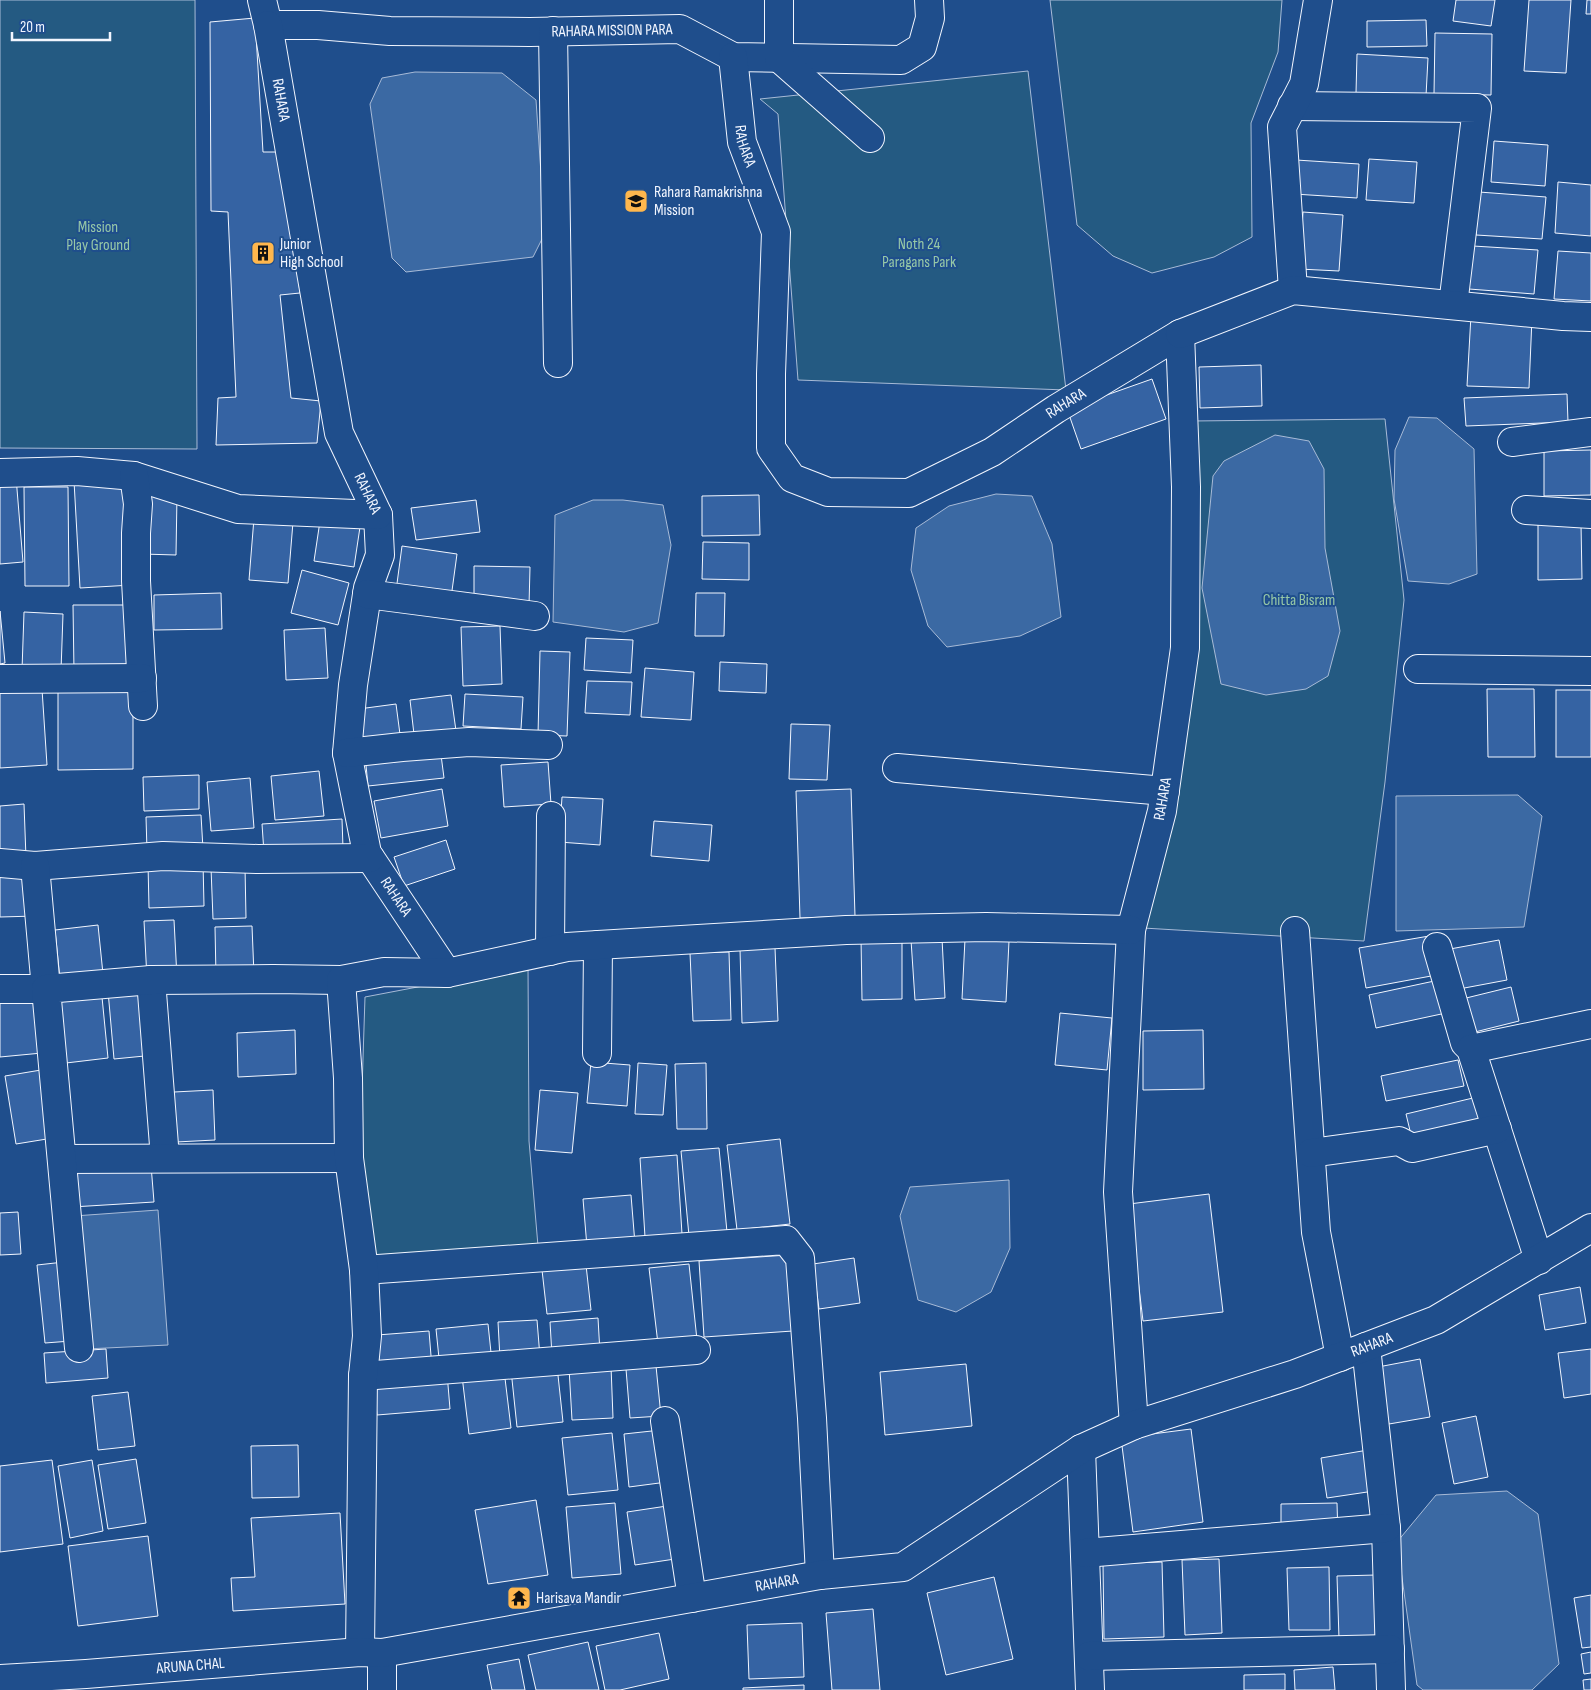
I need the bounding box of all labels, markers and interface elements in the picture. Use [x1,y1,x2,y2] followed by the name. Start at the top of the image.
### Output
[12,10,110,42] scale bar
[20,18,45,37] text: 20 m
[551,20,673,41] street label: RAHARA MISSION PARA
[268,77,294,123] street label: RAHARA
[731,124,760,170] street label: RAHARA
[654,183,762,220] place label: Rahara Ramakrishna Mission
[623,188,649,214] school or university icon: Rahara Ramakrishna Mission
[66,218,130,255] park label: Mission Play Ground
[279,235,343,272] place label: Junior High School
[882,235,956,272] park label: Noth 24 Paragans Park
[250,240,276,266] building icon: Junior High School
[1042,384,1089,423] street label: RAHARA
[350,470,386,517] street label: RAHARA
[1263,591,1335,610] park label: Chitta Bisram
[1150,776,1176,822] street label: RAHARA
[376,873,416,920] street label: RAHARA
[1348,1328,1395,1361] street label: RAHARA
[754,1570,800,1596] street label: RAHARA
[506,1585,532,1611] temple icon: Harisava Mandir
[536,1589,621,1608] place label: Harisava Mandir
[155,1653,225,1678] street label: ARUNA CHAL

